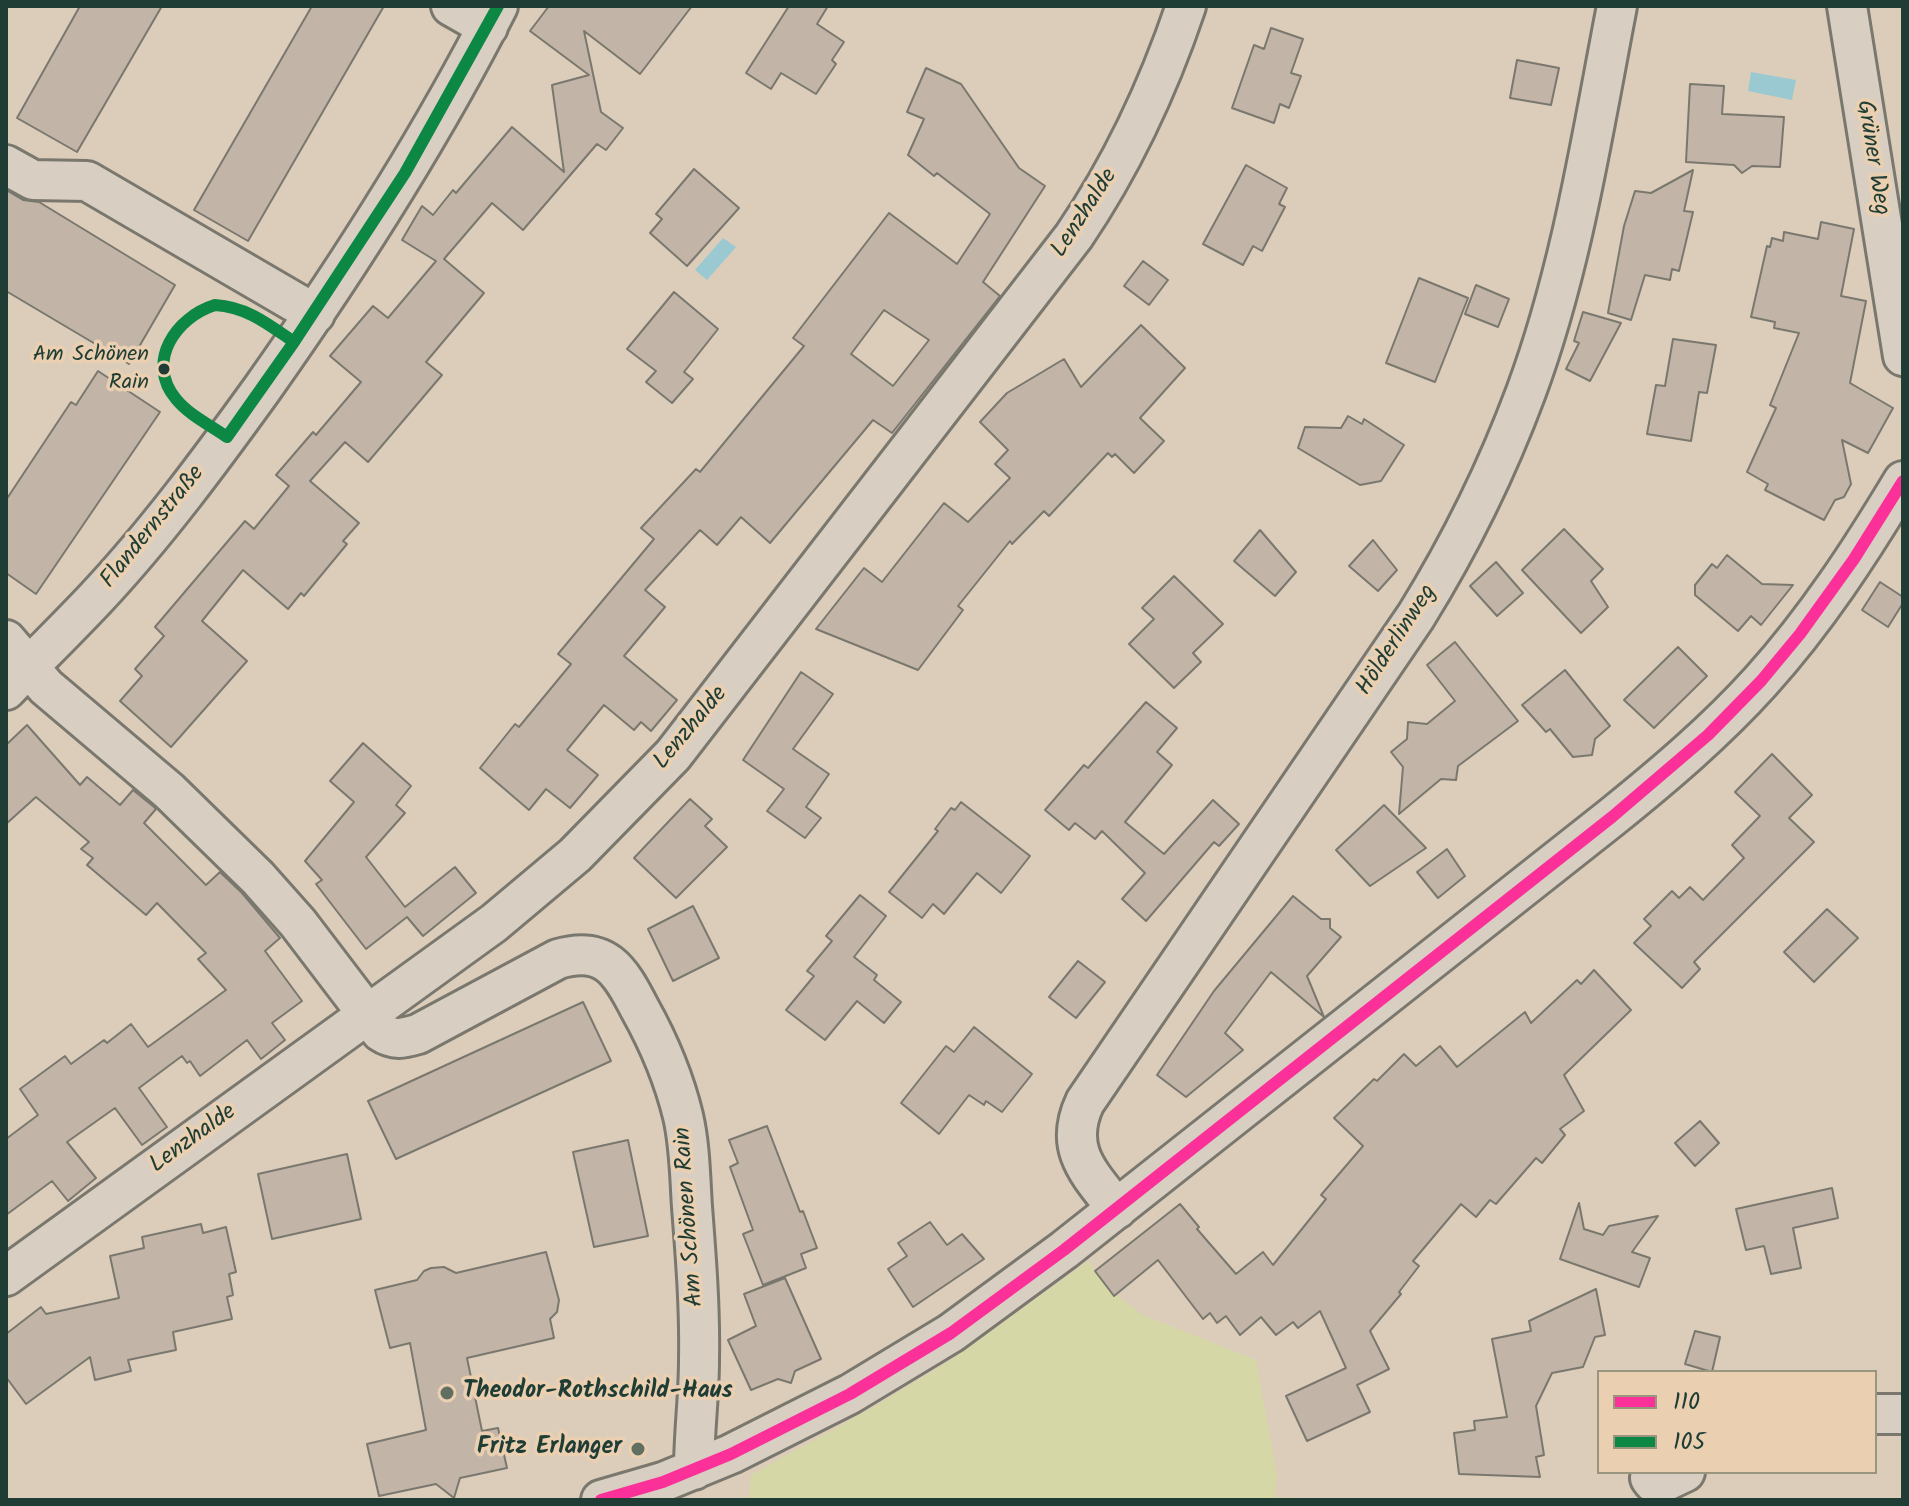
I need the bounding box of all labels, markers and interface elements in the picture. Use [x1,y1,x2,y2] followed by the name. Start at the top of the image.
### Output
[1848,98,1894,218] street label: Grüner Weg
[1047,164,1125,264] street label: Lenzhalde
[33,343,149,394] place label: Am Schönen Rain
[156,361,172,377] marker: Am Schönen Rain
[96,461,212,595] street label: Flandernstraße
[1352,580,1444,702] street label: Hölderlinweg
[649,681,735,777] street label: Lenzhalde
[145,1099,243,1181] street label: Lenzhalde
[670,1126,712,1308] street label: Am Schönen Rain
[1597,1370,1877,1474] legend
[463,1379,733,1407] place label: Theodor-Rothschild-Haus
[1673,1383,1700,1422] text: 110
[438,1384,456,1402] marker: Theodor-Rothschild-Haus
[1673,1423,1705,1462] text: 105
[477,1435,622,1463] place label: Fritz Erlanger
[629,1440,647,1458] marker: Fritz Erlanger

